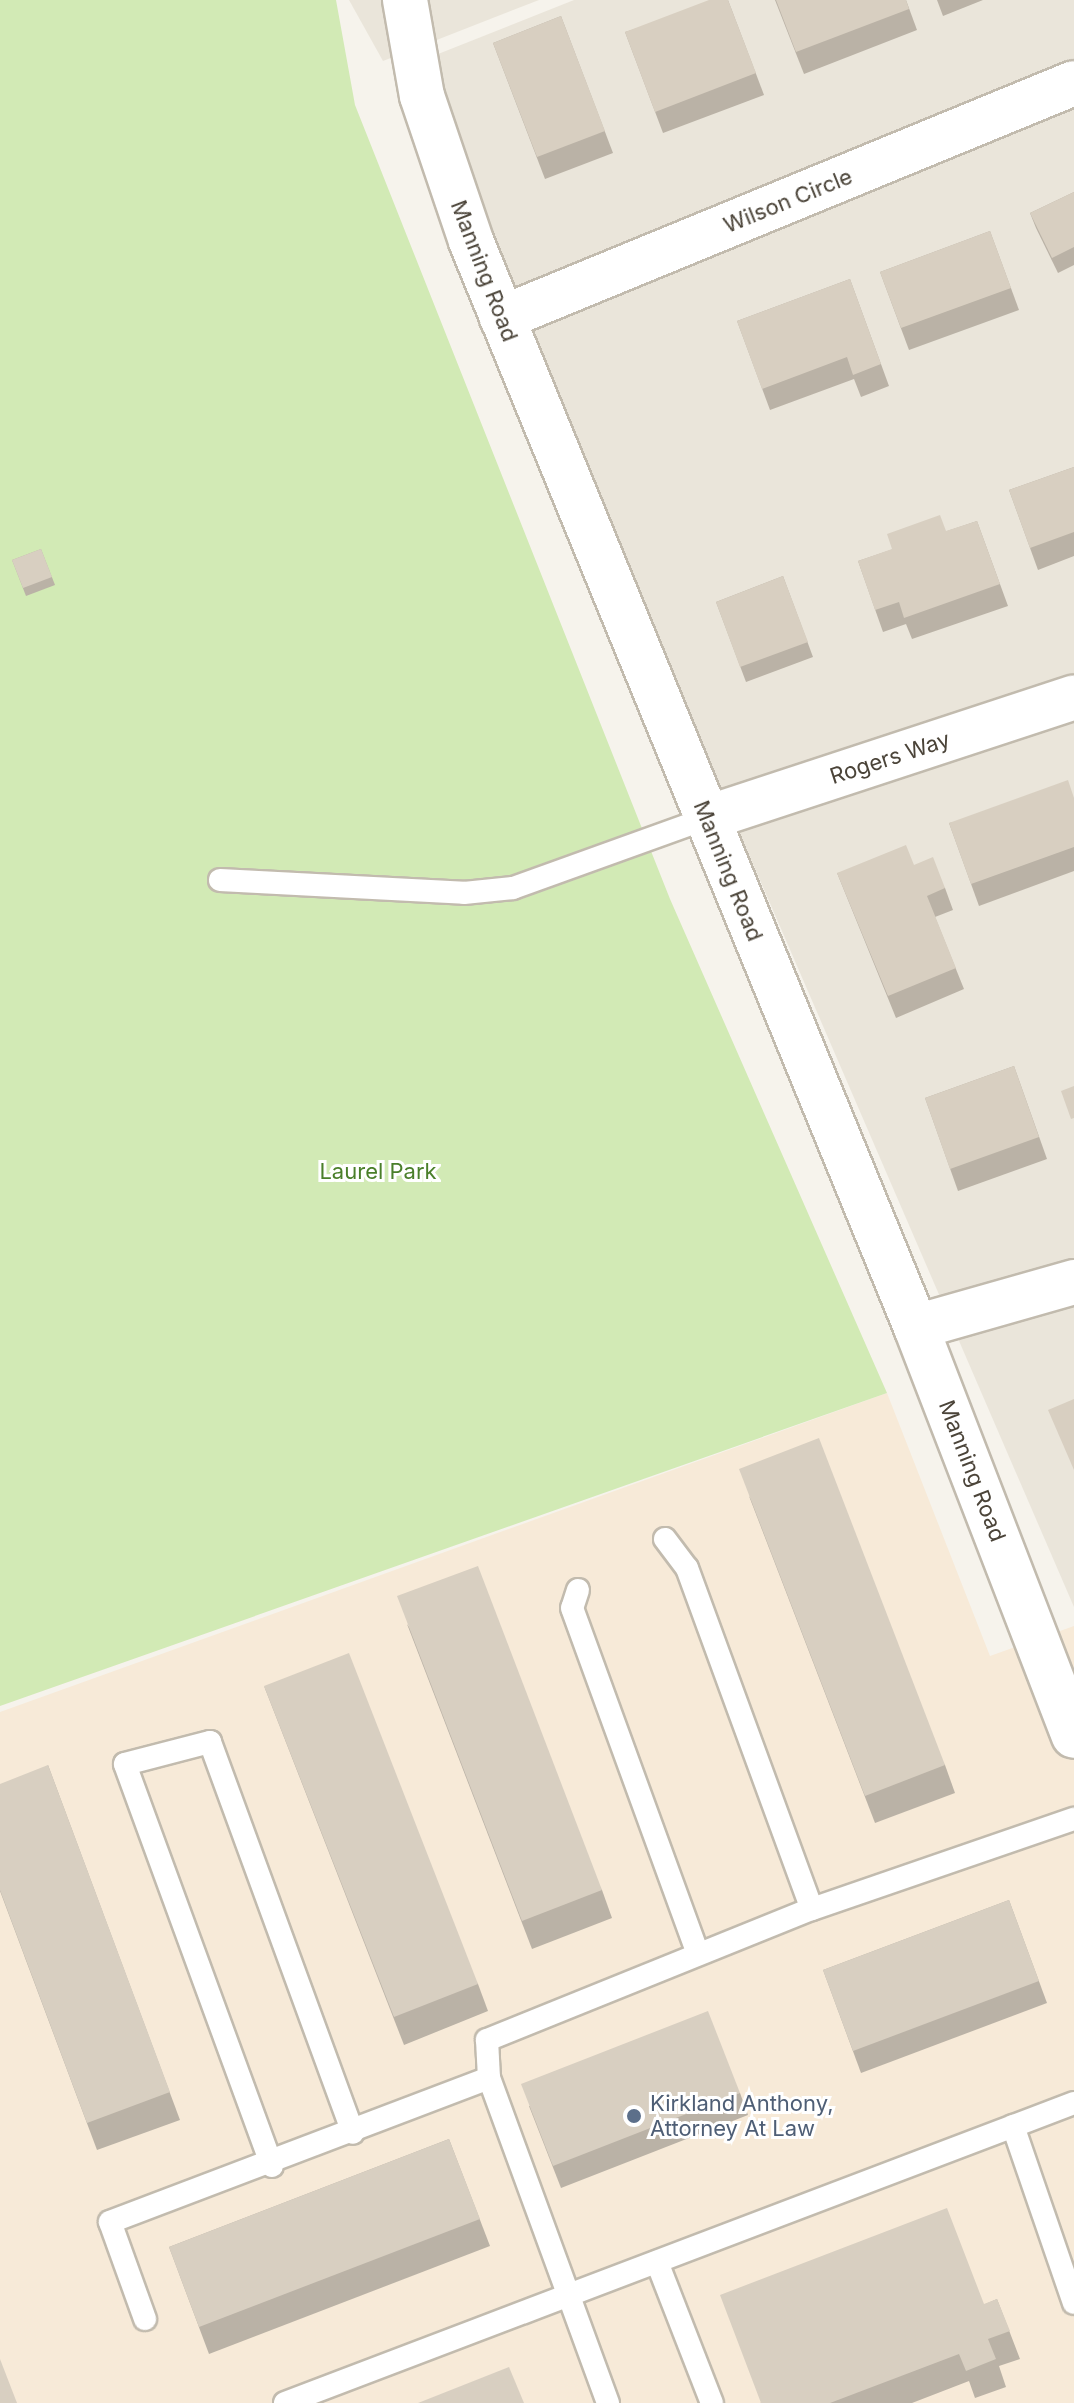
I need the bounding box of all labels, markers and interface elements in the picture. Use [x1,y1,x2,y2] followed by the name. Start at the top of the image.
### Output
[720,163,856,239] street label: Wilson Circle
[445,197,523,345] street label: Manning Road
[827,726,953,790] street label: Rogers Way
[688,797,768,945] street label: Manning Road
[319,1159,437,1185] park label: Laurel Park
[933,1397,1011,1545] street label: Manning Road
[650,2090,833,2142] place label: Kirkland Anthony, Attorney At Law
[625,2107,643,2125] marker: Kirkland Anthony, Attorney At Law

